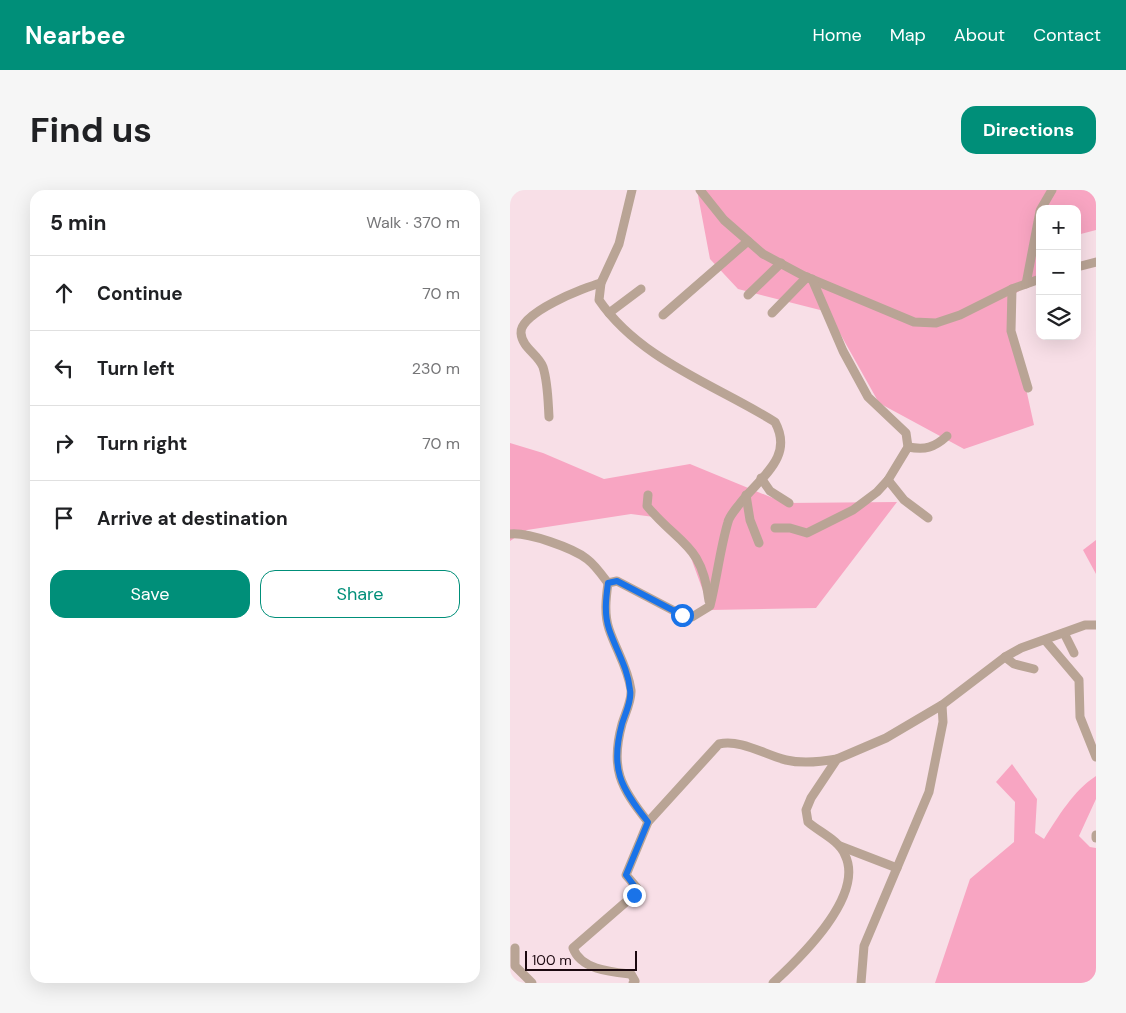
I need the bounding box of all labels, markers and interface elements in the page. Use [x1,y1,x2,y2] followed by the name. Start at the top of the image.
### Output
[25,20,125,51] text: Nearbee
[812,23,862,47] text: Home
[890,23,926,47] text: Map
[954,23,1005,47] text: About
[1033,23,1101,47] text: Contact
[961,106,1096,154] button: Directions
[30,107,152,153] text: Find us
[1036,205,1081,340] map controls
[1036,205,1081,250] button: +
[50,209,106,237] text: 5 min
[366,212,460,233] text: Walk · 370 m
[1036,250,1081,295] button: −
[50,279,78,307] icon: ahead
[97,281,183,306] text: Continue
[422,283,460,304] text: 70 m
[1036,295,1081,340] button: layers
[50,354,78,382] icon: left
[97,356,175,381] text: Turn left
[412,358,460,379] text: 230 m
[50,429,78,457] icon: right
[97,431,187,456] text: Turn right
[422,433,460,454] text: 70 m
[50,504,78,532] icon: arrive
[97,506,288,531] text: Arrive at destination
[50,570,250,618] button: Save
[260,570,460,618] button: Share
[671,604,694,627] route start
[623,884,646,907] route end
[525,948,638,971] scale bar
[532,951,572,969] text: 100 m

